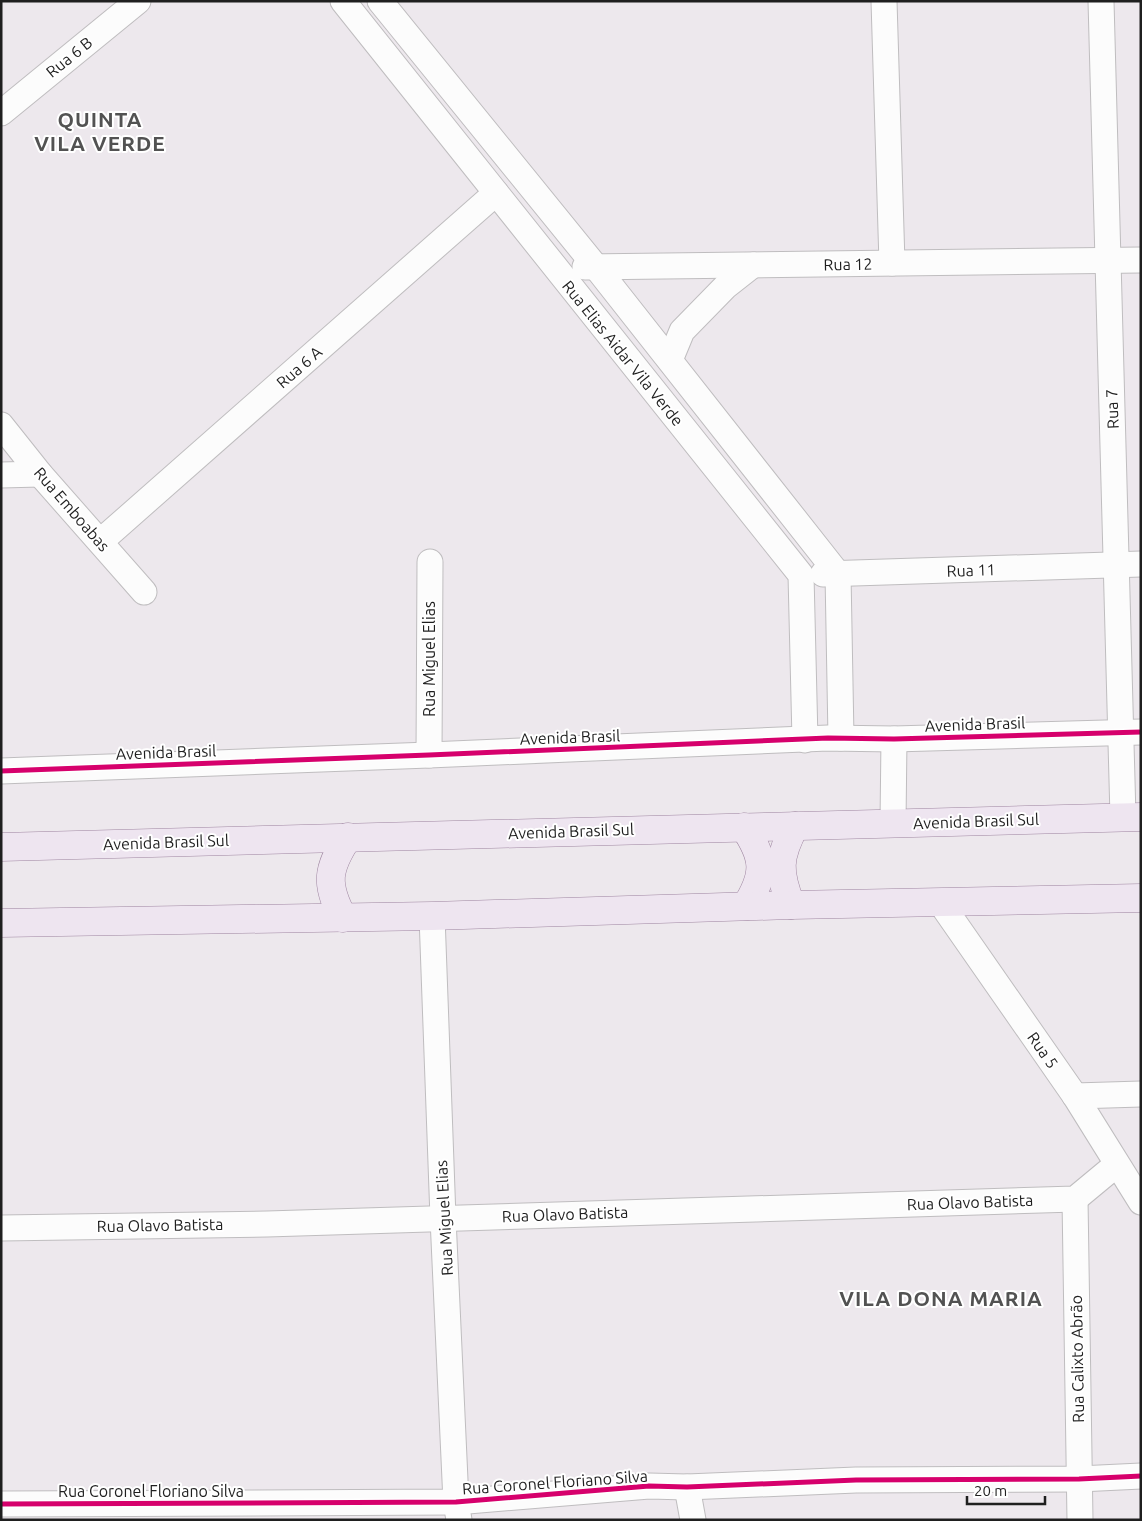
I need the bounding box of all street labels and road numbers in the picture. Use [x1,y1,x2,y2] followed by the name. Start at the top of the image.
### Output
[42,33,96,81] street label: Rua 6 B
[823,255,873,273] street label: Rua 12
[559,277,687,429] street label: Rua Elias Aidar Vila Verde
[273,342,326,392] street label: Rua 6 A
[1102,389,1122,429] street label: Rua 7
[31,463,113,555] street label: Rua Emboabas
[946,560,996,580] street label: Rua 11
[420,601,438,717] street label: Rua Miguel Elias
[924,713,1026,735] street label: Avenida Brasil
[519,726,621,748] street label: Avenida Brasil
[115,741,217,763] street label: Avenida Brasil
[913,810,1039,832] street label: Avenida Brasil Sul
[508,820,634,842] street label: Avenida Brasil Sul
[103,831,229,853] street label: Avenida Brasil Sul
[1024,1028,1062,1072] street label: Rua 5
[432,1160,456,1276] street label: Rua Miguel Elias
[906,1191,1034,1213] street label: Rua Olavo Batista
[501,1203,629,1225] street label: Rua Olavo Batista
[97,1215,223,1235] street label: Rua Olavo Batista
[1067,1295,1087,1423] street label: Rua Calixto Abrão
[462,1467,648,1497] street label: Rua Coronel Floriano Silva
[58,1482,244,1500] street label: Rua Coronel Floriano Silva

